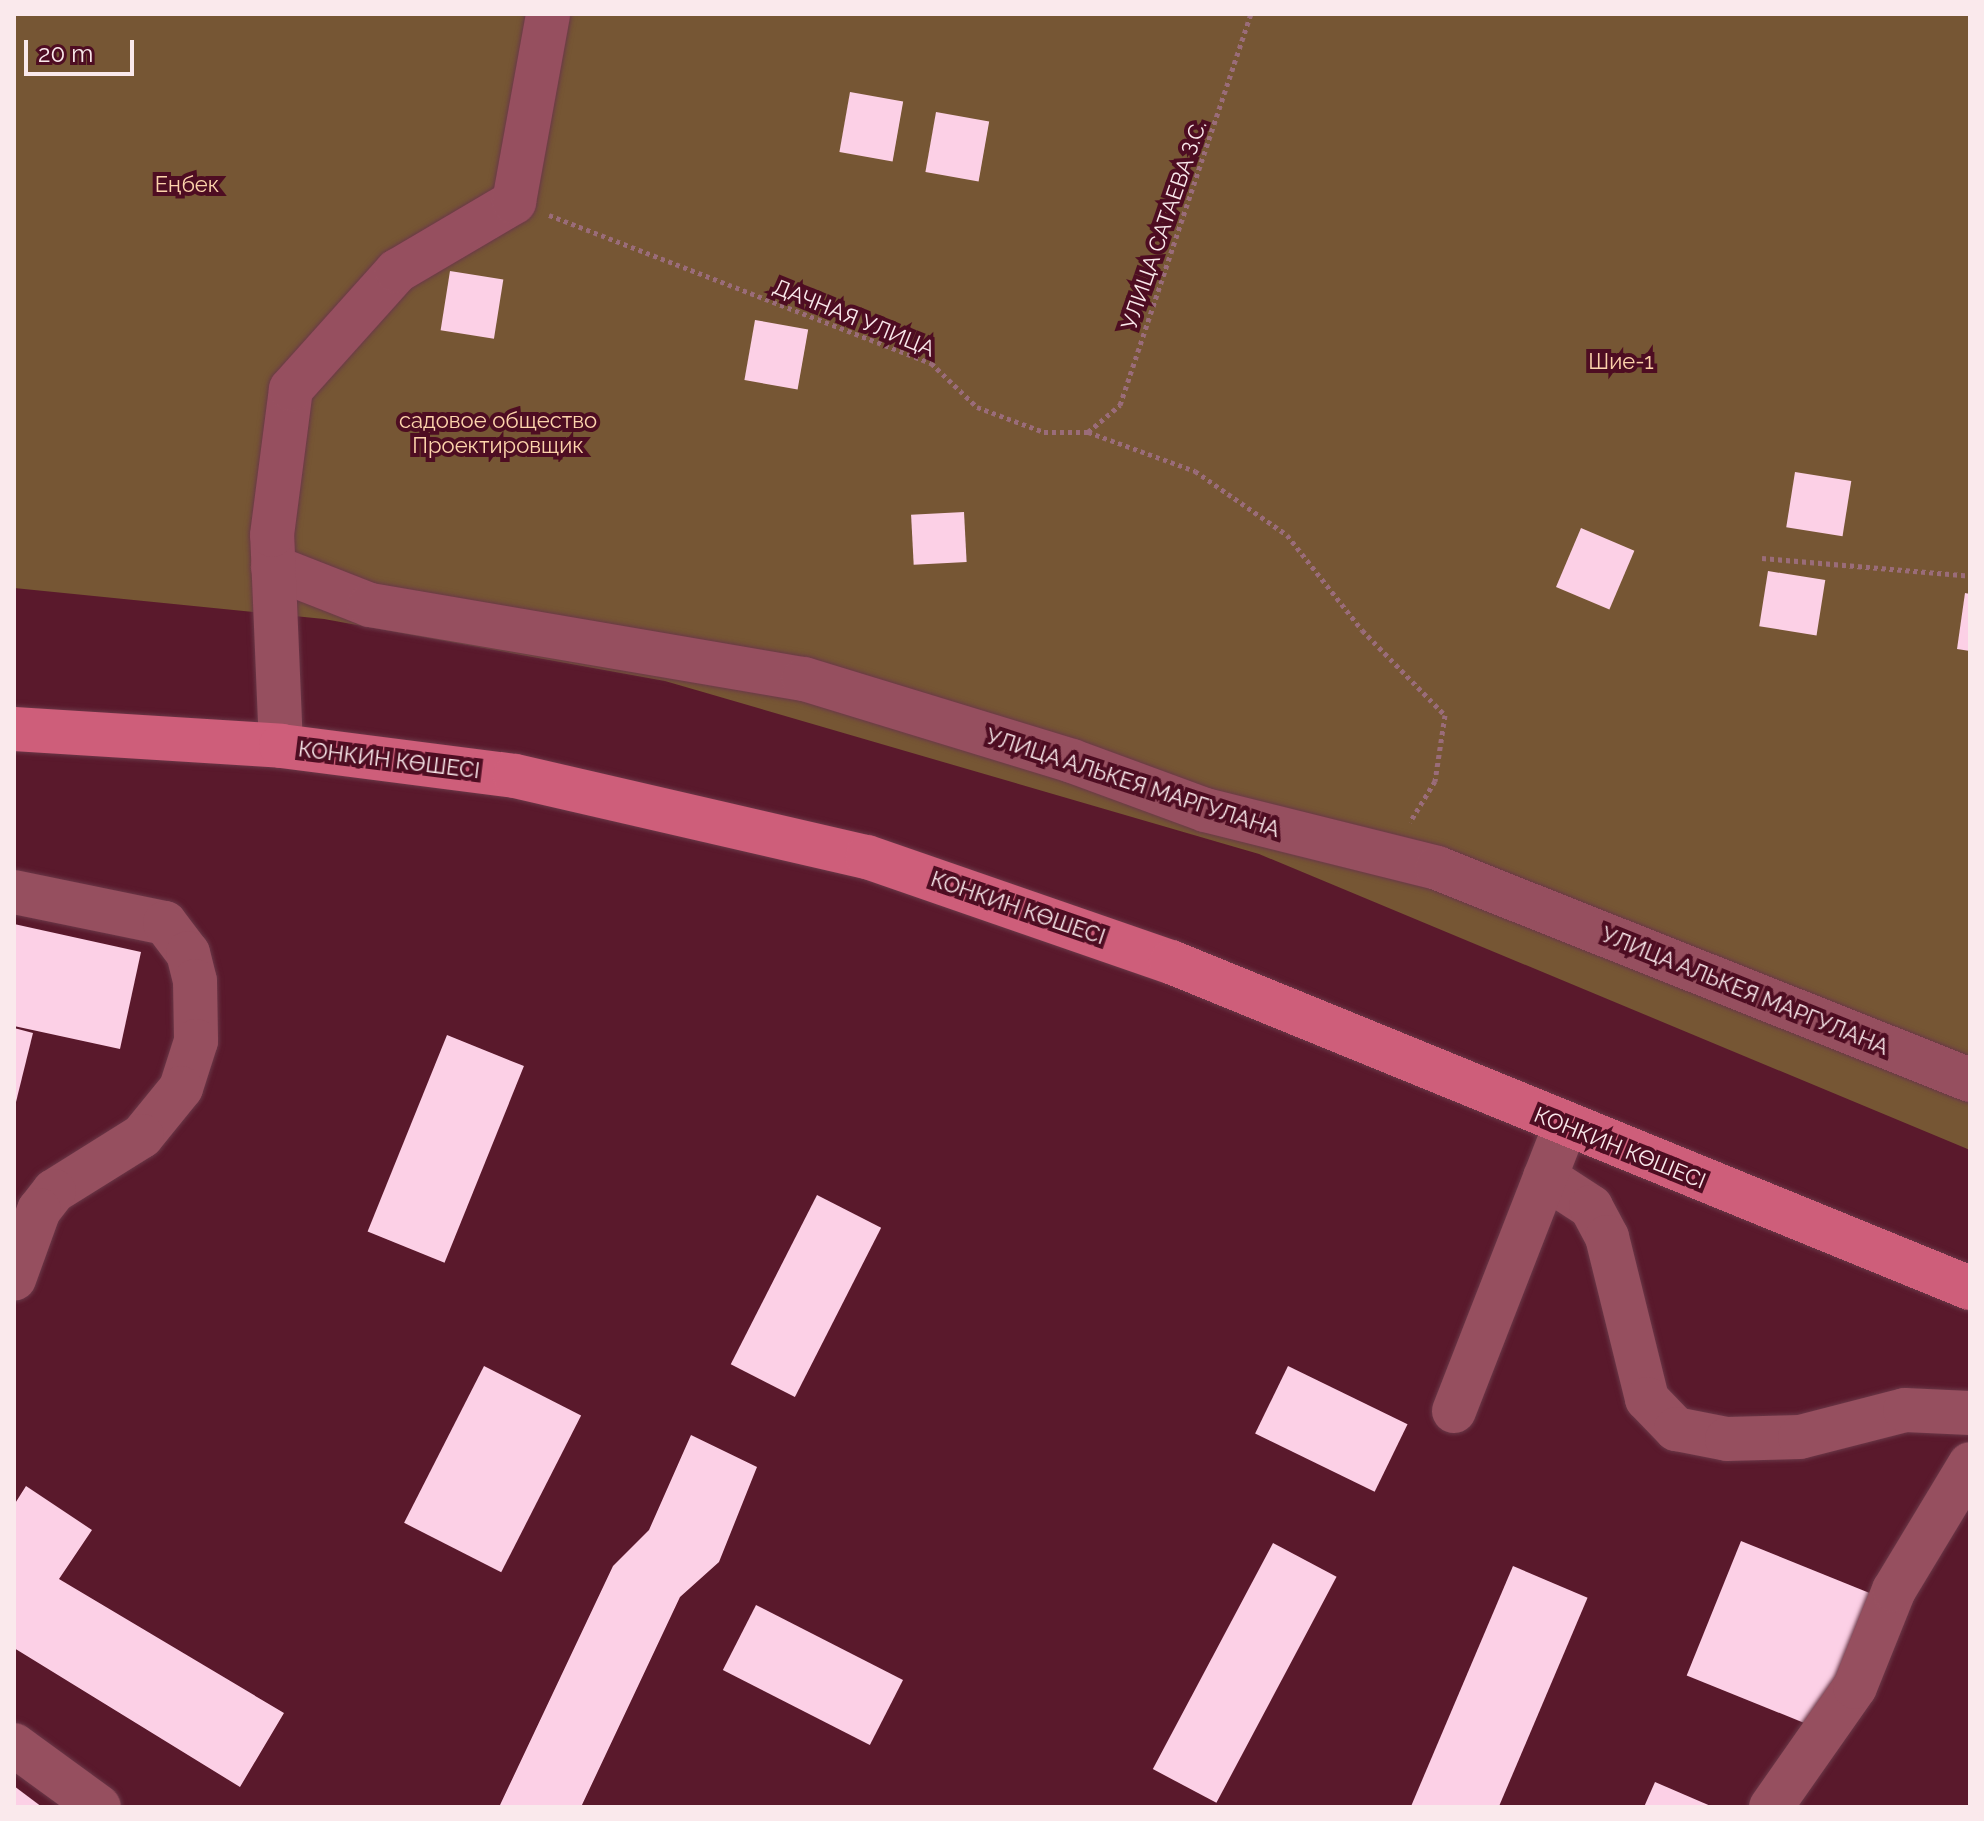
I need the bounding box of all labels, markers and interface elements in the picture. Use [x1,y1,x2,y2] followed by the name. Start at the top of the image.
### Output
[28,24,138,74] scale bar
[38,39,93,68] text: 20 m
[1116,116,1212,334] street label: УЛИЦА САТАЕВА З.С.
[155,172,219,198] park label: Еңбек
[769,274,939,362] street label: ДАЧНАЯ УЛИЦА
[1588,349,1654,375] park label: Шие-1
[399,407,597,458] park label: садовое общество Проектировщик
[982,723,1284,843] street label: УЛИЦА АЛЬКЕЯ МАРГУЛАНА
[297,736,481,784] street label: КОНКИН КӨШЕСІ
[927,866,1109,950] street label: КОНКИН КӨШЕСІ
[1597,921,1893,1061] street label: УЛИЦА АЛЬКЕЯ МАРГУЛАНА
[1530,1102,1710,1194] street label: КОНКИН КӨШЕСІ

